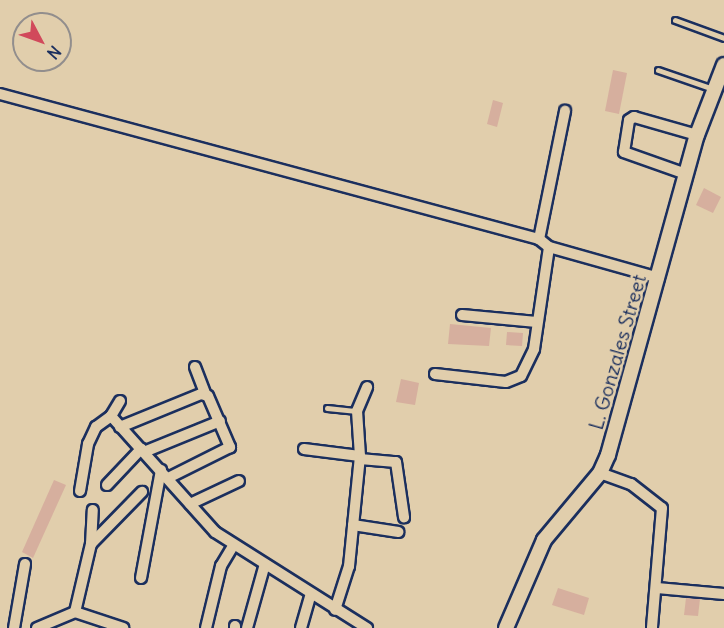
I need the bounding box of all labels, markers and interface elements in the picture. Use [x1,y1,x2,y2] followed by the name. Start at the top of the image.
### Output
[12,12,72,72] north arrow
[43,42,65,63] text: N
[583,272,651,432] street label: L. Gonzales Street

